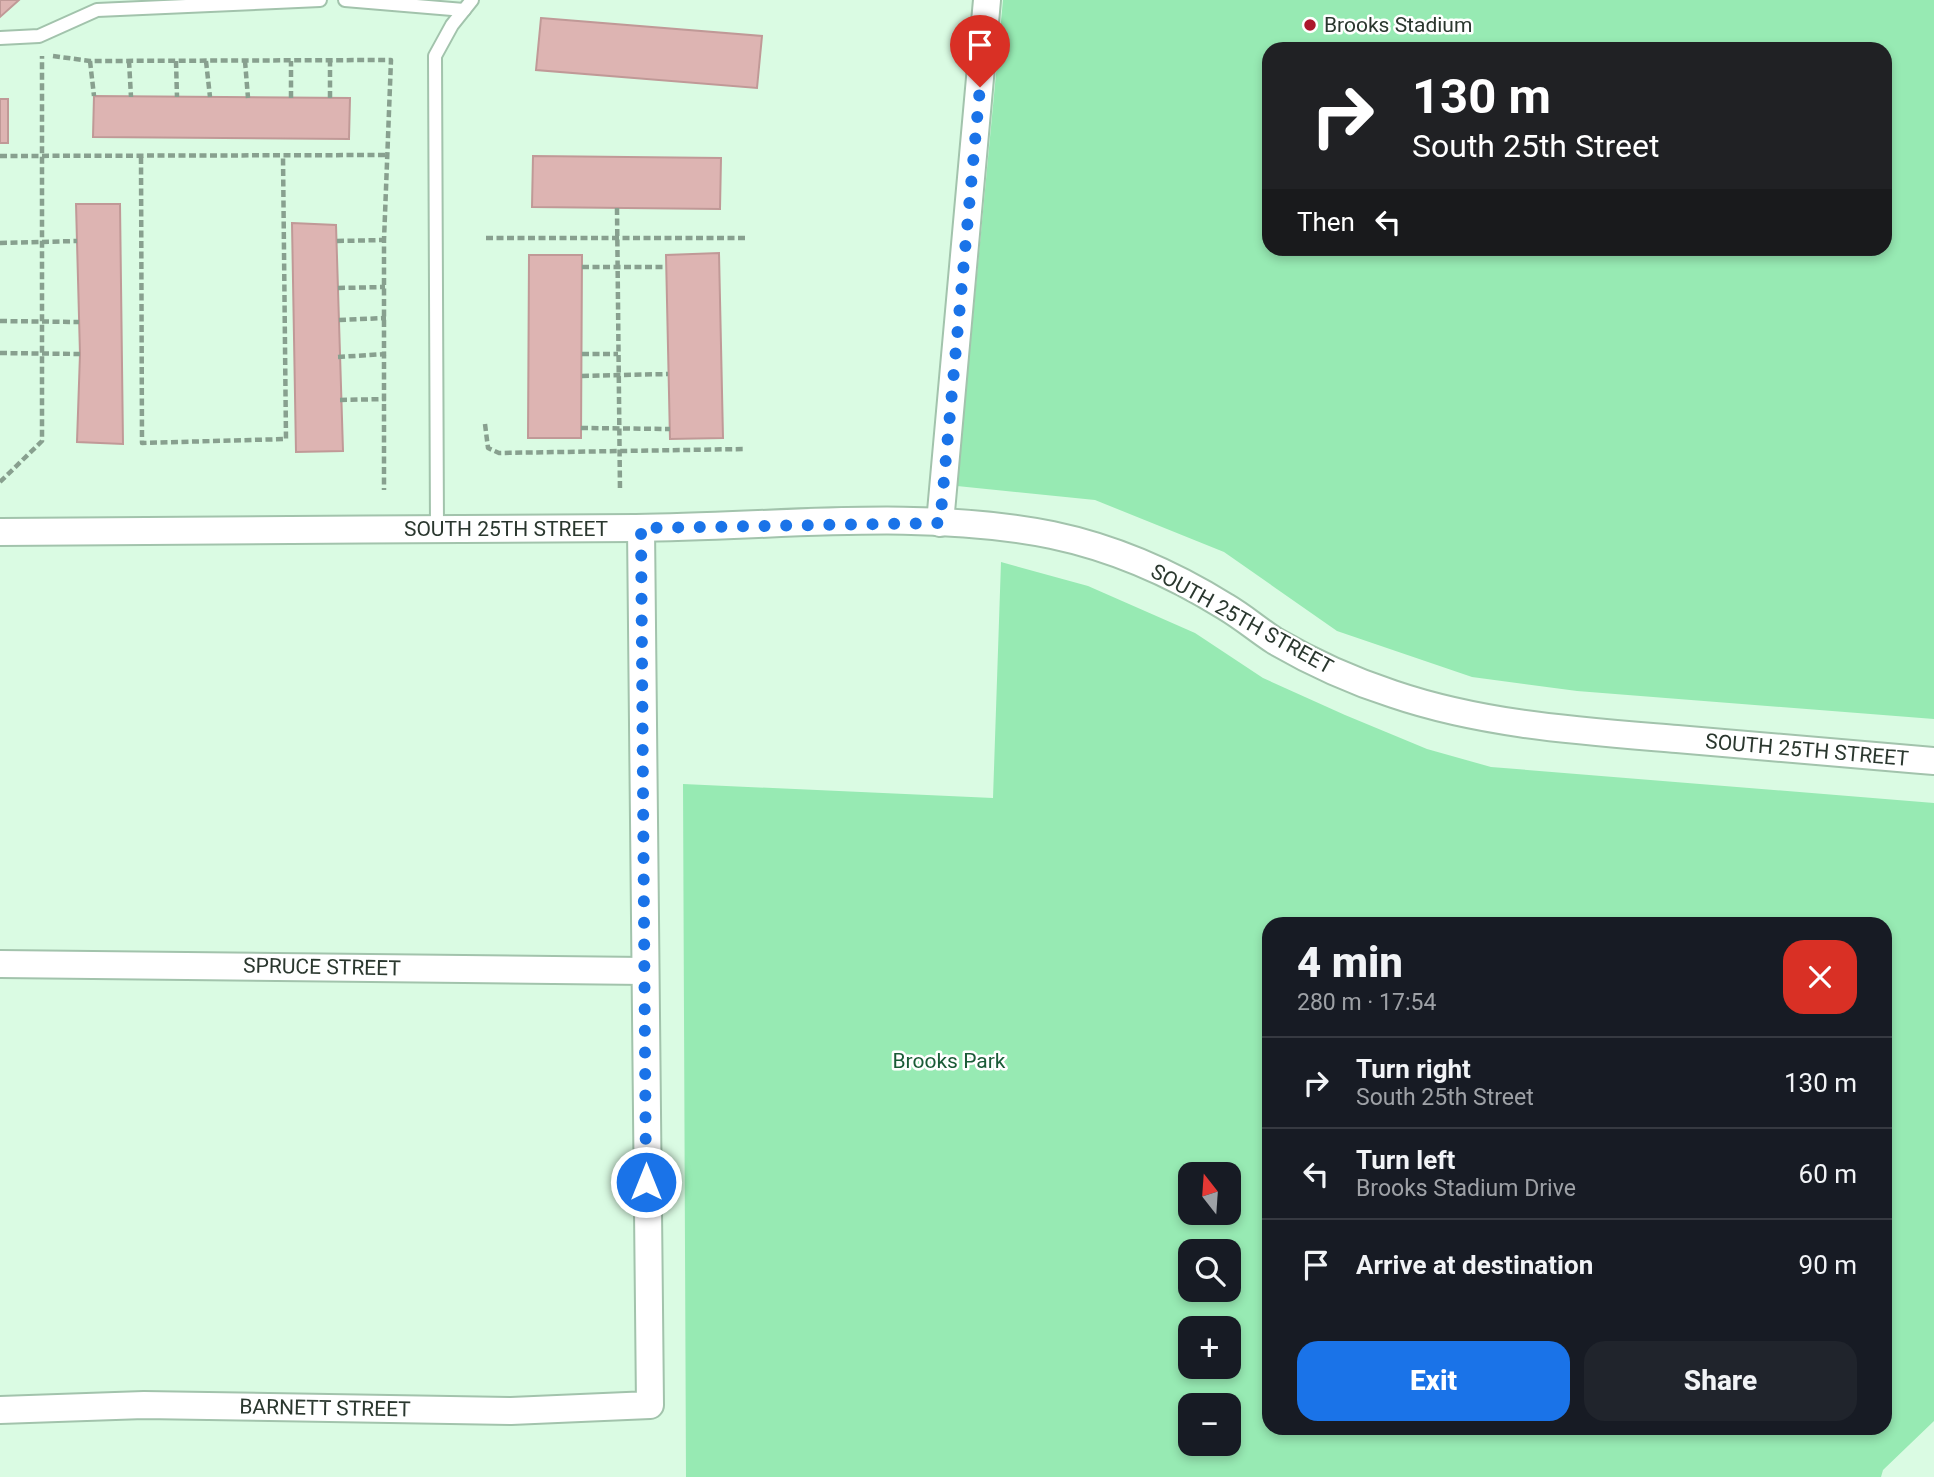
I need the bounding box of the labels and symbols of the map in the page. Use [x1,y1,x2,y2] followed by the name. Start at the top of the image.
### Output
[1324,13,1472,37] place label: Brooks Stadium
[950,15,1010,87] pin
[1302,17,1318,33] marker: Brooks Stadium
[404,517,609,541] street label: SOUTH 25TH STREET
[1147,559,1337,679] street label: SOUTH 25TH STREET
[1704,729,1910,771] street label: SOUTH 25TH STREET
[243,954,401,980] street label: SPRUCE STREET
[893,1049,1006,1073] park label: Brooks Park
[609,1145,683,1219] position arrow
[1178,1162,1241,1225] north arrow
[239,1395,411,1422] street label: BARNETT STREET

